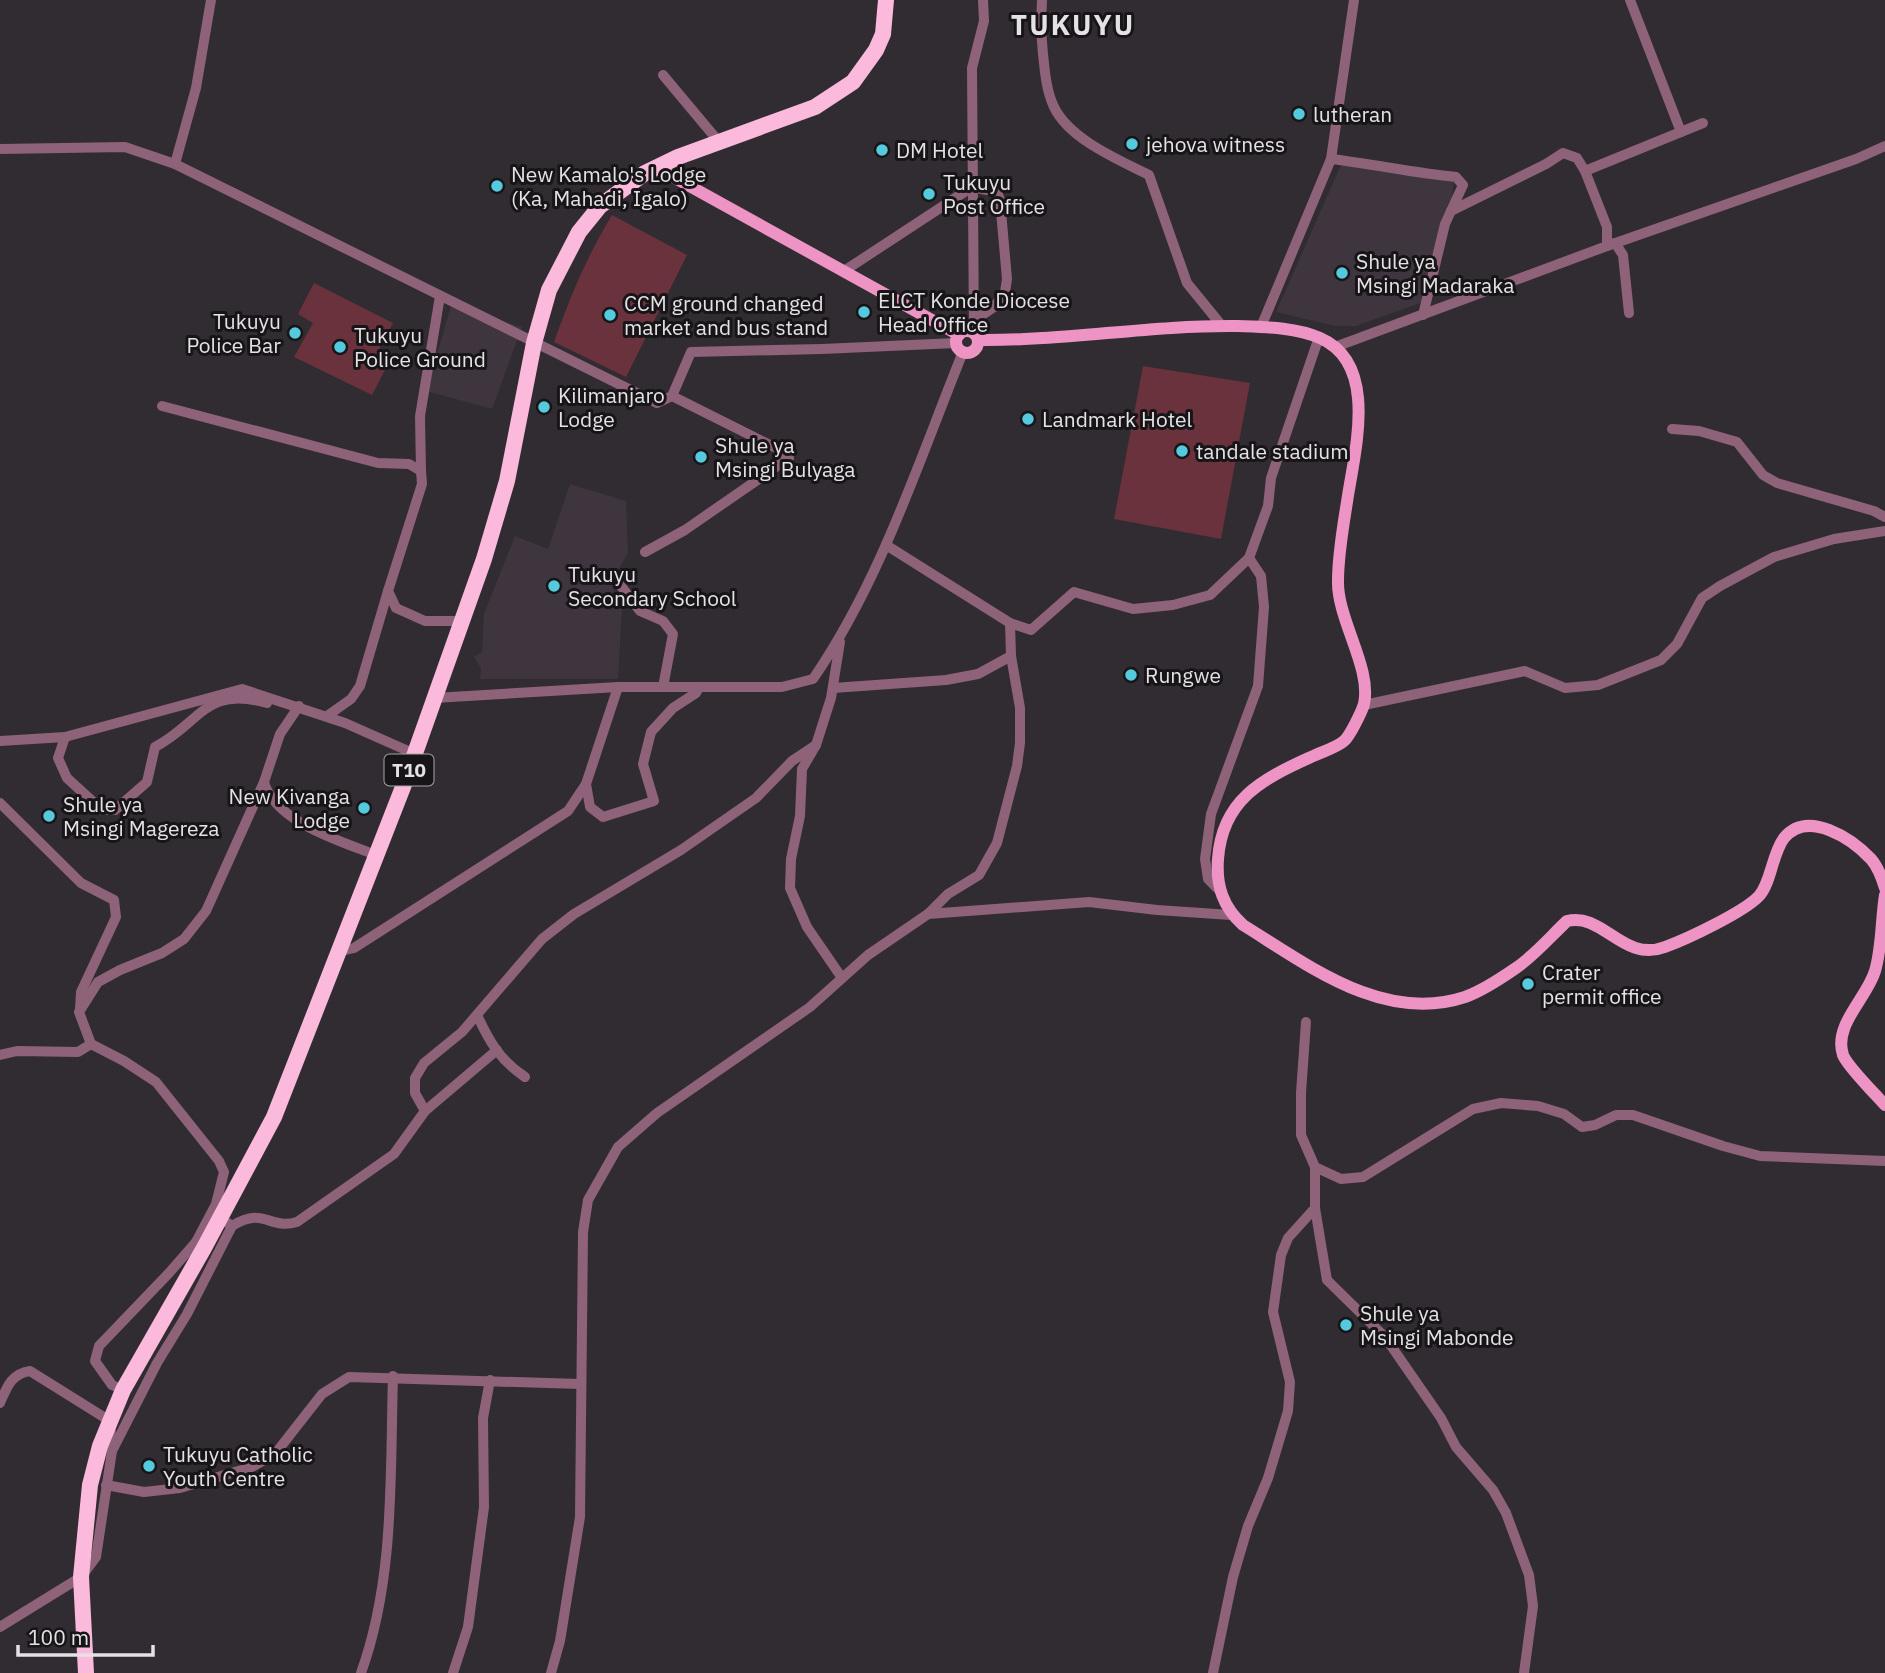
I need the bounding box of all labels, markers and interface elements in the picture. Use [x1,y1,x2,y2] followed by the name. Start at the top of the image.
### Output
[1011,6,1135,43] district label: TUKUYU
[1313,100,1392,128] place label: lutheran
[1291,106,1307,122] marker: lutheran
[1146,130,1285,158] place label: jehova witness
[896,136,984,164] place label: DM Hotel
[1124,136,1140,152] marker: jehova witness
[874,142,890,158] marker: DM Hotel
[511,160,706,212] place label: New Kamalo's Lodge (Ka, Mahadi, Igalo)
[943,168,1045,220] place label: Tukuyu Post Office
[489,178,505,194] marker: New Kamalo's Lodge (Ka, Mahadi, Igalo)
[921,186,937,202] marker: Tukuyu Post Office
[1356,247,1514,299] place label: Shule ya Msingi Madaraka
[1334,265,1350,281] marker: Shule ya Msingi Madaraka
[878,286,1070,338] place label: ELCT Konde Diocese Head Office
[624,289,828,341] place label: CCM ground changed market and bus stand
[856,304,872,320] marker: ELCT Konde Diocese Head Office
[186,307,281,359] place label: Tukuyu Police Bar
[602,307,618,323] marker: CCM ground changed market and bus stand
[354,321,486,373] place label: Tukuyu Police Ground
[287,325,303,341] marker: Tukuyu Police Bar
[332,339,348,355] marker: Tukuyu Police Ground
[558,381,665,433] place label: Kilimanjaro Lodge
[536,399,552,415] marker: Kilimanjaro Lodge
[1042,405,1193,433] place label: Landmark Hotel
[1020,411,1036,427] marker: Landmark Hotel
[715,431,856,483] place label: Shule ya Msingi Bulyaga
[1196,437,1348,465] place label: tandale stadium
[1174,443,1190,459] marker: tandale stadium
[693,449,709,465] marker: Shule ya Msingi Bulyaga
[568,560,737,612] place label: Tukuyu Secondary School
[546,578,562,594] marker: Tukuyu Secondary School
[1145,661,1221,689] place label: Rungwe
[1123,667,1139,683] marker: Rungwe
[384,754,434,786] road number: T10
[229,782,350,834] place label: New Kivanga Lodge
[63,790,220,842] place label: Shule ya Msingi Magereza
[356,800,372,816] marker: New Kivanga Lodge
[41,808,57,824] marker: Shule ya Msingi Magereza
[1542,958,1662,1010] place label: Crater permit office
[1520,976,1536,992] marker: Crater permit office
[1360,1299,1514,1351] place label: Shule ya Msingi Mabonde
[1338,1317,1354,1333] marker: Shule ya Msingi Mabonde
[163,1440,313,1492] place label: Tukuyu Catholic Youth Centre
[141,1458,157,1474] marker: Tukuyu Catholic Youth Centre
[18,1614,152,1658] scale bar
[28,1623,89,1651] text: 100 m

